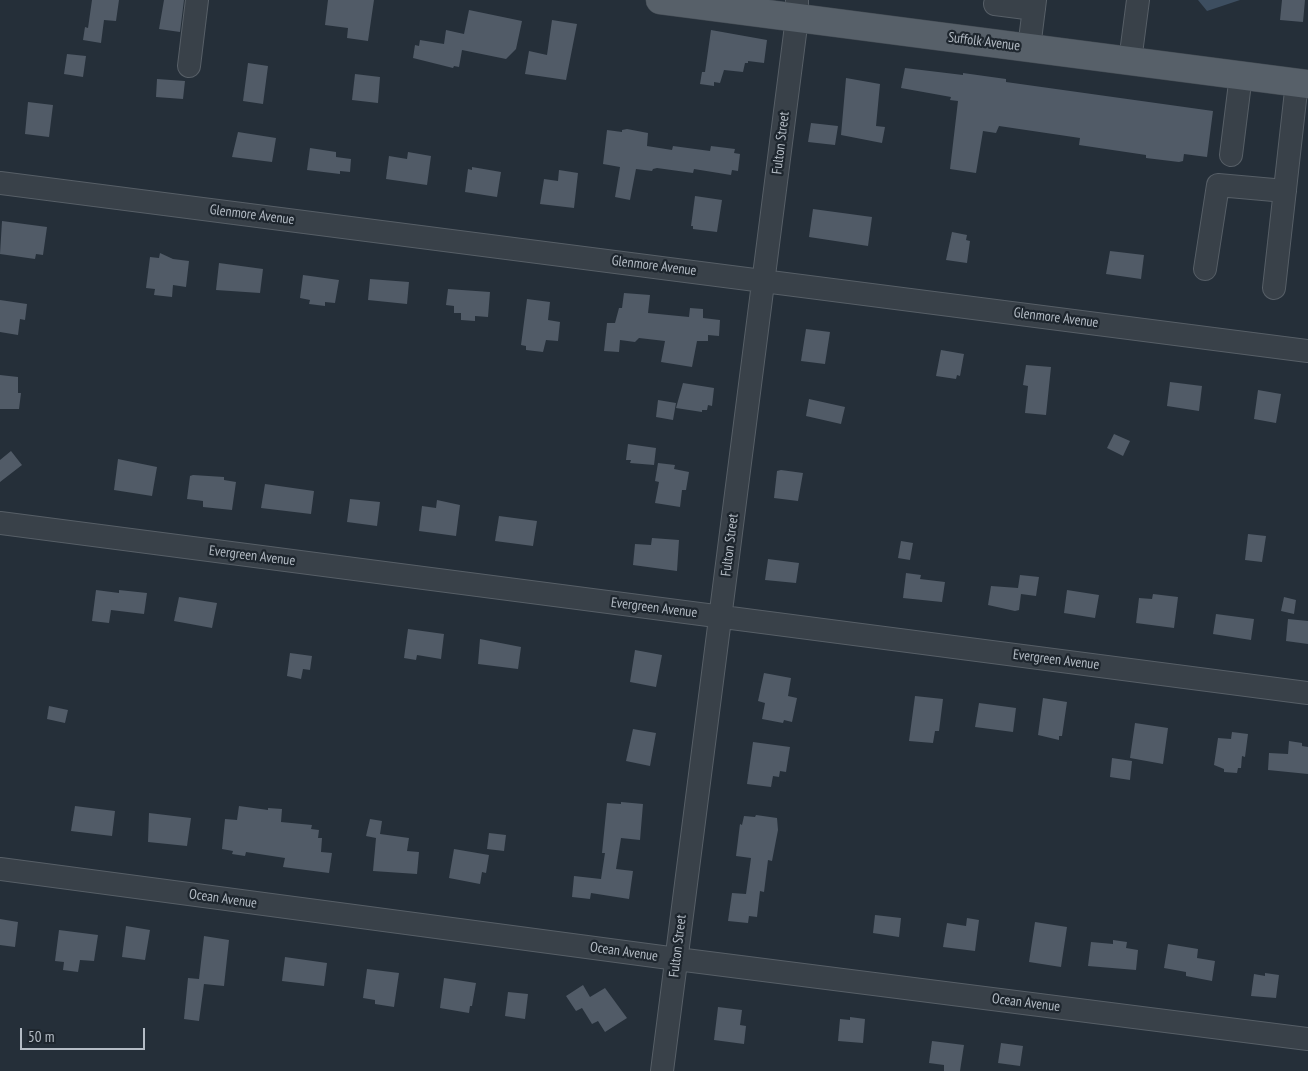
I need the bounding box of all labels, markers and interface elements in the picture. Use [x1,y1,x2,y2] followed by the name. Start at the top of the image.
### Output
[947,29,1021,55] street label: Suffolk Avenue
[769,111,793,175] street label: Fulton Street
[209,201,295,229] street label: Glenmore Avenue
[611,252,697,280] street label: Glenmore Avenue
[1013,304,1099,332] street label: Glenmore Avenue
[718,513,742,577] street label: Fulton Street
[208,542,296,570] street label: Evergreen Avenue
[610,594,698,622] street label: Evergreen Avenue
[1012,646,1100,674] street label: Evergreen Avenue
[188,886,258,912] street label: Ocean Avenue
[666,914,690,978] street label: Fulton Street
[589,939,659,965] street label: Ocean Avenue
[991,990,1061,1016] street label: Ocean Avenue
[22,1018,148,1050] scale bar
[28,1027,54,1046] text: 50 m

